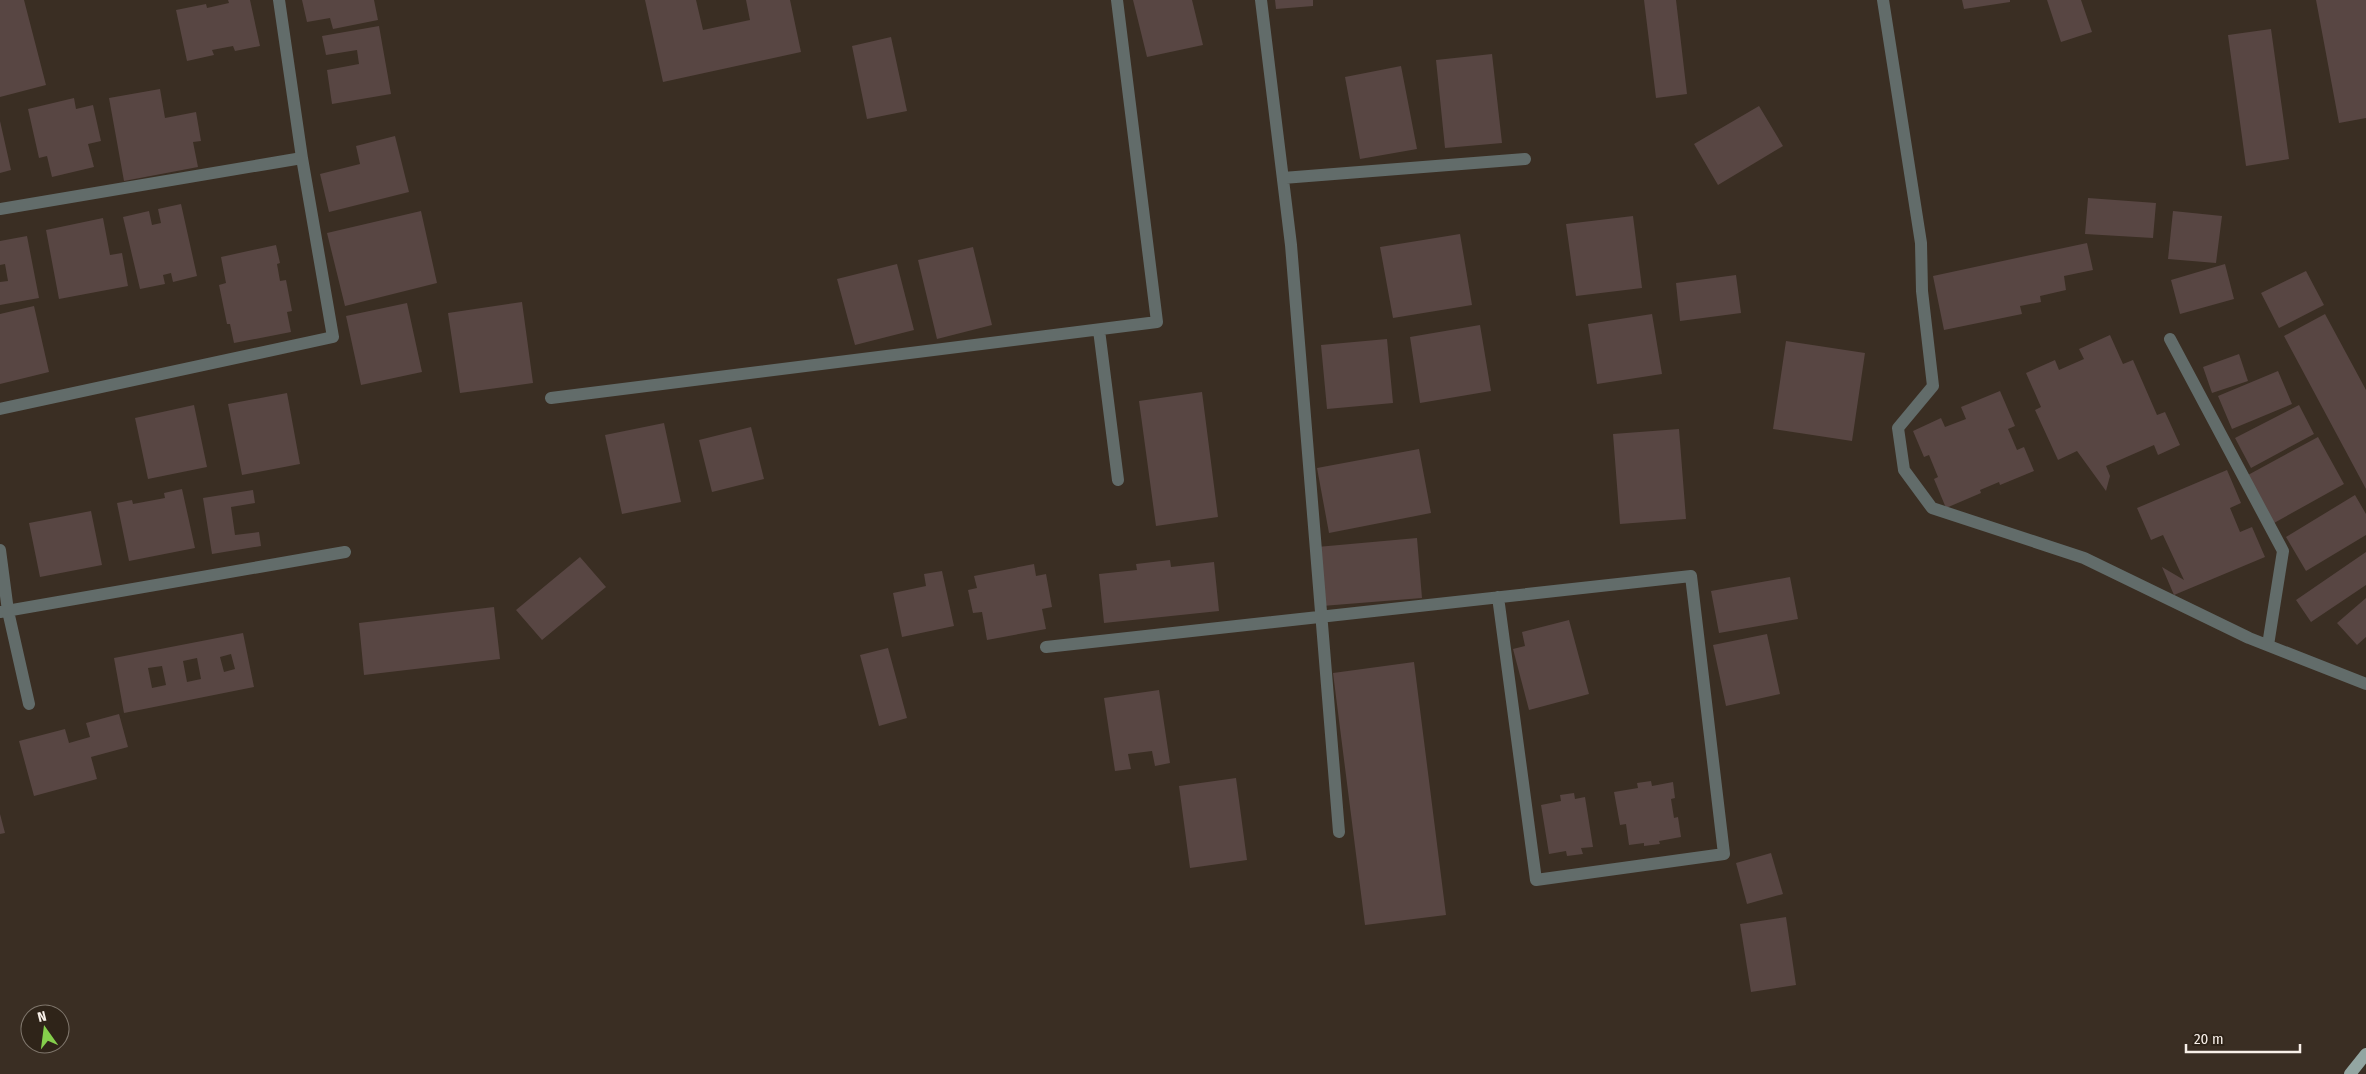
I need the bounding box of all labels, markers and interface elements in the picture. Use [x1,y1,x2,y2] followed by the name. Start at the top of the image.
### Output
[20,1004,70,1054] north arrow
[36,1008,48,1026] text: N
[2186,1022,2300,1054] scale bar
[2194,1030,2224,1048] text: 20 m

